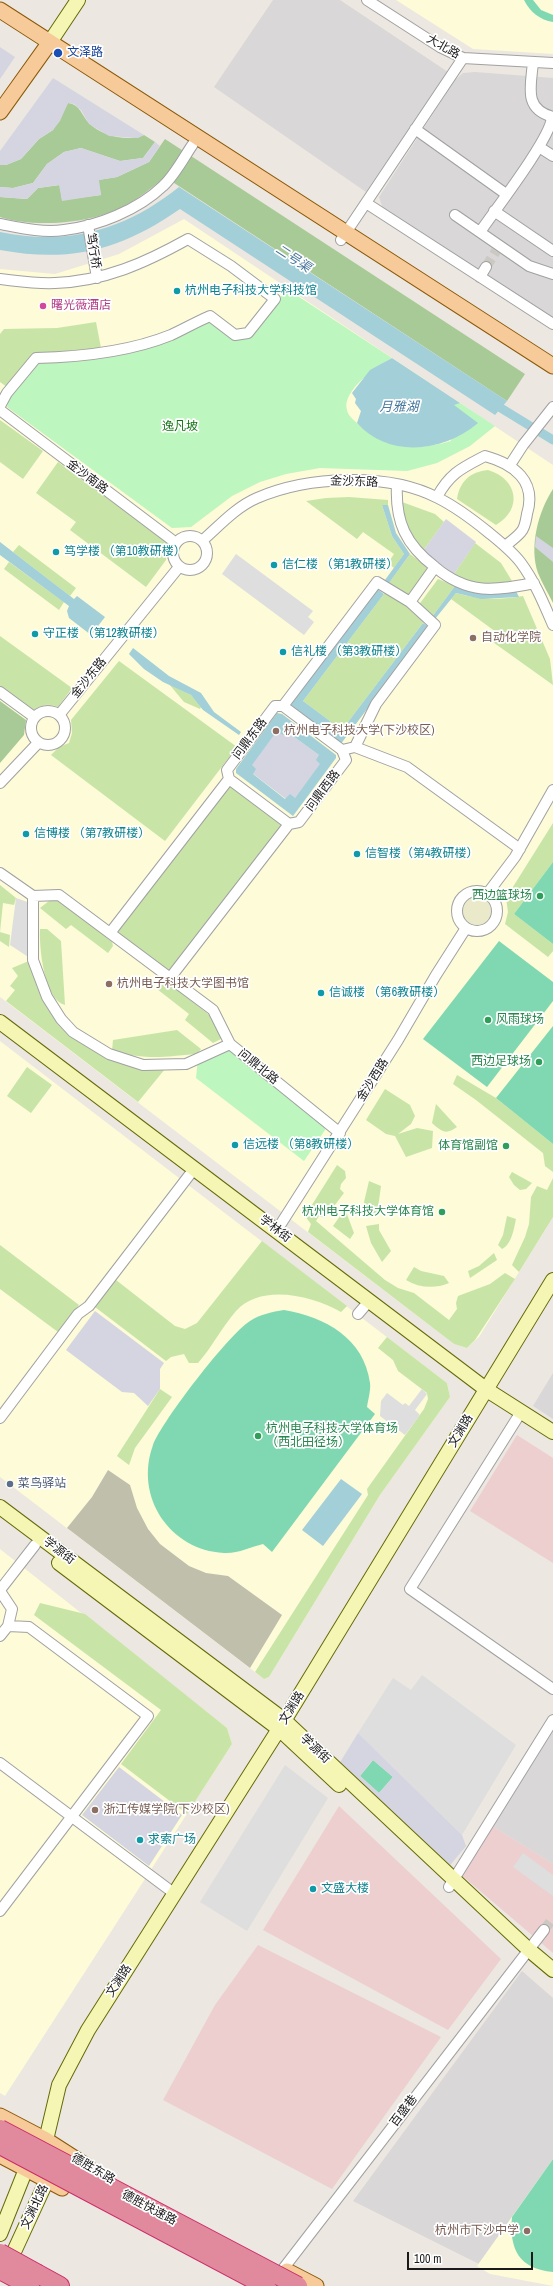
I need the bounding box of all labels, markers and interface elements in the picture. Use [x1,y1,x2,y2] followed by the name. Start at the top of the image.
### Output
[424,32,462,62] street label: 大北路
[67,46,103,60] place label: 文泽路
[52,47,64,59] marker: 文泽路
[83,232,103,270] street label: 笃行桥
[272,242,314,276] water label: 二号渠
[185,284,317,298] place label: 杭州电子科技大学科技馆
[172,286,182,296] marker: 杭州电子科技大学科技馆
[51,299,111,313] place label: 曙光薇酒店
[38,301,48,311] marker: 曙光薇酒店
[380,400,418,416] water label: 月雅湖
[162,420,198,434] park label: 逸凡坡
[63,457,111,497] street label: 金沙南路
[330,474,378,490] street label: 金沙东路
[64,545,186,559] place label: 笃学楼 （第10教研楼）
[51,547,61,557] marker: 笃学楼 （第10教研楼）
[282,558,398,572] place label: 信仁楼 （第1教研楼）
[269,560,279,570] marker: 信仁楼 （第1教研楼）
[43,627,165,641] place label: 守正楼 （第12教研楼）
[30,629,40,639] marker: 守正楼 （第12教研楼）
[481,631,541,645] place label: 自动化学院
[468,633,478,643] marker: 自动化学院
[291,645,407,659] place label: 信礼楼 （第3教研楼）
[278,647,288,657] marker: 信礼楼 （第3教研楼）
[68,655,110,701] street label: 金沙东路
[230,715,270,763] street label: 问鼎东路
[284,724,435,738] place label: 杭州电子科技大学(下沙校区)
[271,726,281,736] marker: 杭州电子科技大学(下沙校区)
[303,767,343,815] street label: 问鼎西路
[34,827,150,841] place label: 信博楼 （第7教研楼）
[21,829,31,839] marker: 信博楼 （第7教研楼）
[365,847,478,861] place label: 信智楼（第4教研楼）
[352,849,362,859] marker: 信智楼（第4教研楼）
[472,889,532,903] place label: 西边篮球场
[535,891,545,901] marker: 西边篮球场
[117,977,249,991] place label: 杭州电子科技大学图书馆
[104,979,114,989] marker: 杭州电子科技大学图书馆
[329,986,445,1000] place label: 信诚楼 （第6教研楼）
[316,988,326,998] marker: 信诚楼 （第6教研楼）
[496,1013,544,1027] place label: 风雨球场
[483,1015,493,1025] marker: 风雨球场
[235,1046,281,1088] street label: 问鼎北路
[471,1055,531,1069] place label: 西边足球场
[354,1056,392,1104] street label: 金沙西路
[534,1057,544,1067] marker: 西边足球场
[243,1138,359,1152] place label: 信远楼 （第8教研楼）
[438,1139,498,1153] place label: 体育馆副馆
[230,1140,240,1150] marker: 信远楼 （第8教研楼）
[501,1141,511,1151] marker: 体育馆副馆
[302,1205,434,1219] place label: 杭州电子科技大学体育馆
[437,1207,447,1217] marker: 杭州电子科技大学体育馆
[256,1212,294,1246] street label: 学林街
[446,1412,476,1450] street label: 文渊路
[266,1422,398,1450] place label: 杭州电子科技大学体育场 （西北田径场）
[253,1431,263,1441] marker: 杭州电子科技大学体育场 （西北田径场）
[18,1477,66,1491] place label: 菜鸟驿站
[5,1479,15,1489] marker: 菜鸟驿站
[40,1534,78,1568] street label: 学源街
[276,1689,308,1727] street label: 文渊路
[297,1731,333,1767] street label: 学源街
[103,1803,230,1817] place label: 浙江传媒学院(下沙校区)
[90,1805,100,1815] marker: 浙江传媒学院(下沙校区)
[148,1833,196,1847] place label: 求索广场
[135,1835,145,1845] marker: 求索广场
[321,1882,369,1896] place label: 文盛大楼
[308,1884,318,1894] marker: 文盛大楼
[103,1962,135,2000] street label: 文渊路
[387,2092,421,2130] street label: 百盛巷
[69,2151,117,2187] street label: 德胜东路
[18,2182,52,2232] street label: 文渊北路
[119,2188,179,2228] street label: 德胜快速路
[435,2224,519,2238] place label: 杭州市下沙中学
[522,2226,532,2236] marker: 杭州市下沙中学
[409,2244,535,2270] scale bar
[414,2251,441,2267] text: 100 m

